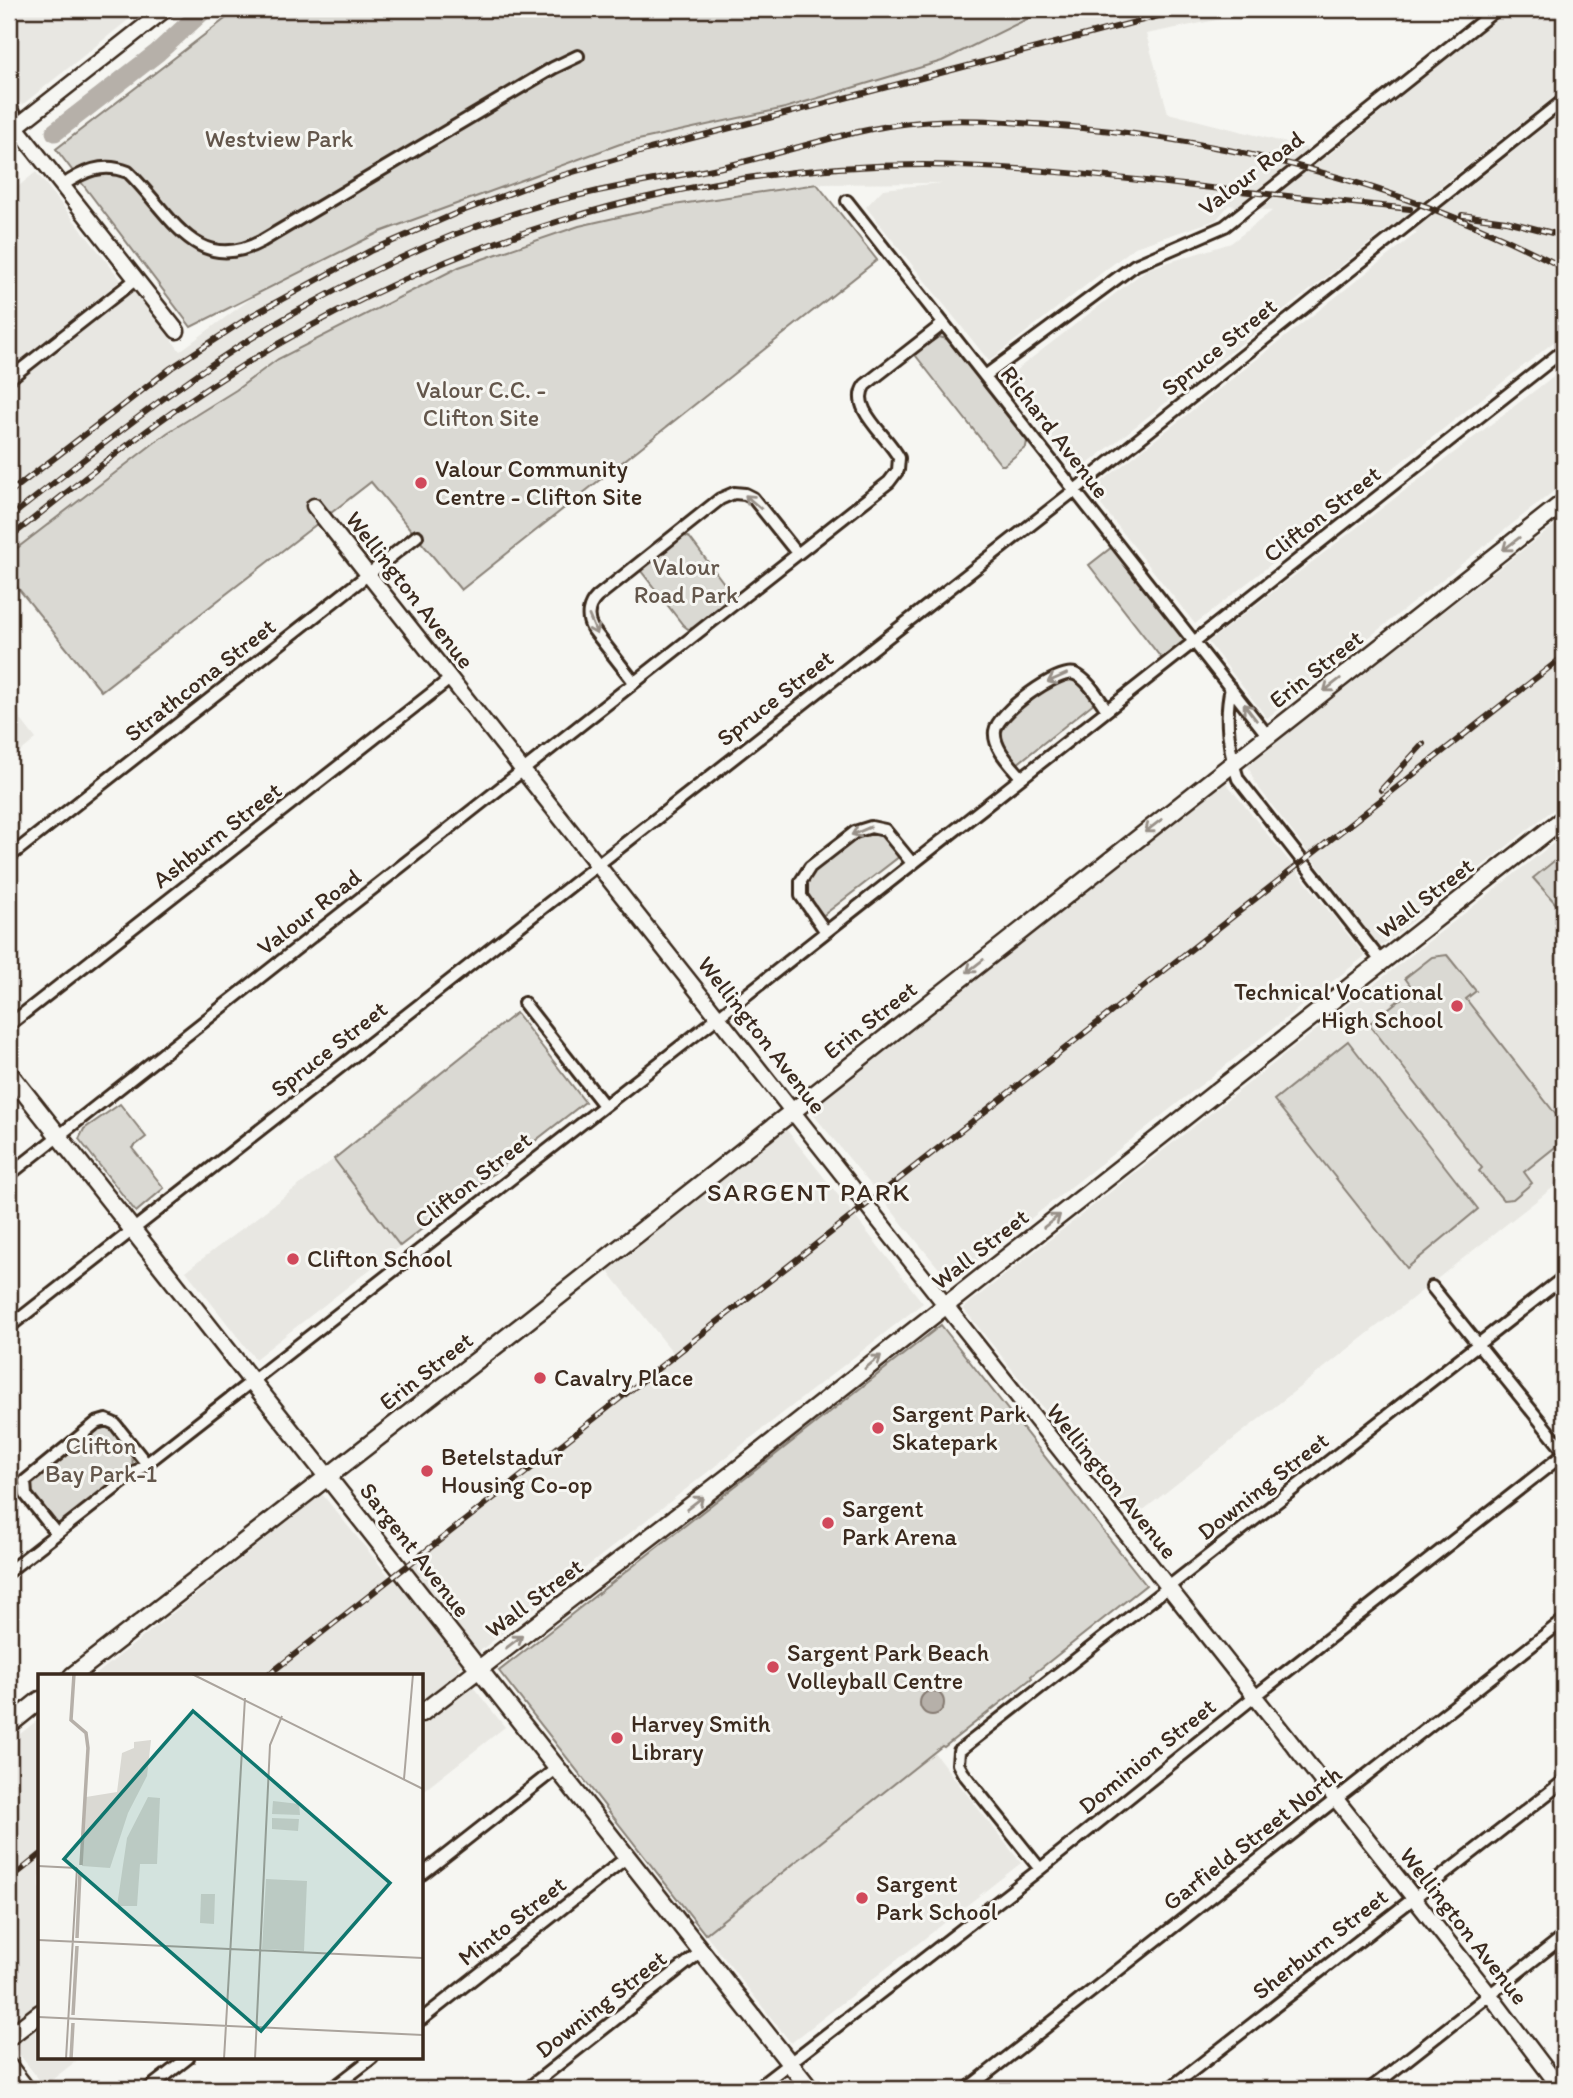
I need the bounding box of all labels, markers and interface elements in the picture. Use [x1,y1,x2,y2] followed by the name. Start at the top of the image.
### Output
[205,124,354,153] park label: Westview Park
[1192,124,1309,221] street label: Valour Road
[1155,291,1282,402] street label: Spruce Street
[995,360,1116,504] street label: Richard Avenue
[416,375,546,432] park label: Valour C.C. - Clifton Site
[435,454,642,511] place label: Valour Community Centre - Clifton Site
[1257,459,1386,568] street label: Clifton Street
[413,475,429,491] marker: Valour Community Centre - Clifton Site
[744,494,762,510] one-way arrow
[340,505,481,674] street label: Wellington Avenue
[1502,536,1520,551] one-way arrow
[634,552,739,609] park label: Valour Road Park
[118,612,281,748] street label: Strathcona Street
[588,614,601,635] one-way arrow
[1263,623,1368,714] street label: Erin Street
[711,643,839,752] street label: Spruce Street
[1047,672,1068,685] one-way arrow
[1324,677,1342,693] one-way arrow
[1242,703,1257,722] one-way arrow
[146,775,287,894] street label: Ashburn Street
[1145,818,1163,833] one-way arrow
[851,826,872,839] one-way arrow
[1370,851,1479,944] street label: Wall Street
[251,862,366,961] street label: Valour Road
[692,950,833,1119] street label: Wellington Avenue
[966,959,984,974] one-way arrow
[817,974,922,1065] street label: Erin Street
[1234,977,1443,1034] place label: Technical Vocational High School
[265,994,393,1103] street label: Spruce Street
[1449,998,1465,1014] marker: Technical Vocational High School
[408,1125,537,1234] street label: Clifton Street
[707,1176,911,1208] district label: SARGENT PARK
[925,1202,1034,1295] street label: Wall Street
[1042,1214,1061,1229] one-way arrow
[307,1244,453,1273] place label: Clifton School
[285,1251,301,1267] marker: Clifton School
[373,1325,478,1416] street label: Erin Street
[864,1354,882,1370] one-way arrow
[554,1363,693,1392] place label: Cavalry Place
[532,1370,548,1386] marker: Cavalry Place
[1041,1397,1184,1564] street label: Wellington Avenue
[892,1399,1027,1456] place label: Sargent Park Skatepark
[870,1420,886,1436] marker: Sargent Park Skatepark
[1191,1425,1334,1546] street label: Downing Street
[45,1431,157,1488] park label: Clifton Bay Park-1
[441,1442,593,1499] place label: Betelstadur Housing Co-op
[419,1463,435,1479] marker: Betelstadur Housing Co-op
[354,1476,477,1623] street label: Sargent Avenue
[842,1494,957,1551] place label: Sargent Park Arena
[685,1496,704,1511] one-way arrow
[820,1515,836,1531] marker: Sargent Park Arena
[479,1551,588,1644] street label: Wall Street
[505,1634,523,1649] one-way arrow
[787,1638,989,1695] place label: Sargent Park Beach Volleyball Centre
[765,1659,781,1675] marker: Sargent Park Beach Volleyball Centre
[38,1674,424,2060] inset map
[1072,1691,1221,1820] street label: Dominion Street
[631,1709,771,1766] place label: Harvey Smith Library
[609,1730,625,1746] marker: Harvey Smith Library
[1156,1759,1347,1916] street label: Garfield Street North
[1394,1841,1535,2010] street label: Wellington Avenue
[452,1869,572,1972] street label: Minto Street
[876,1869,998,1926] place label: Sargent Park School
[1246,1882,1393,2006] street label: Sherburn Street
[854,1890,870,1906] marker: Sargent Park School
[529,1943,672,2064] street label: Downing Street

